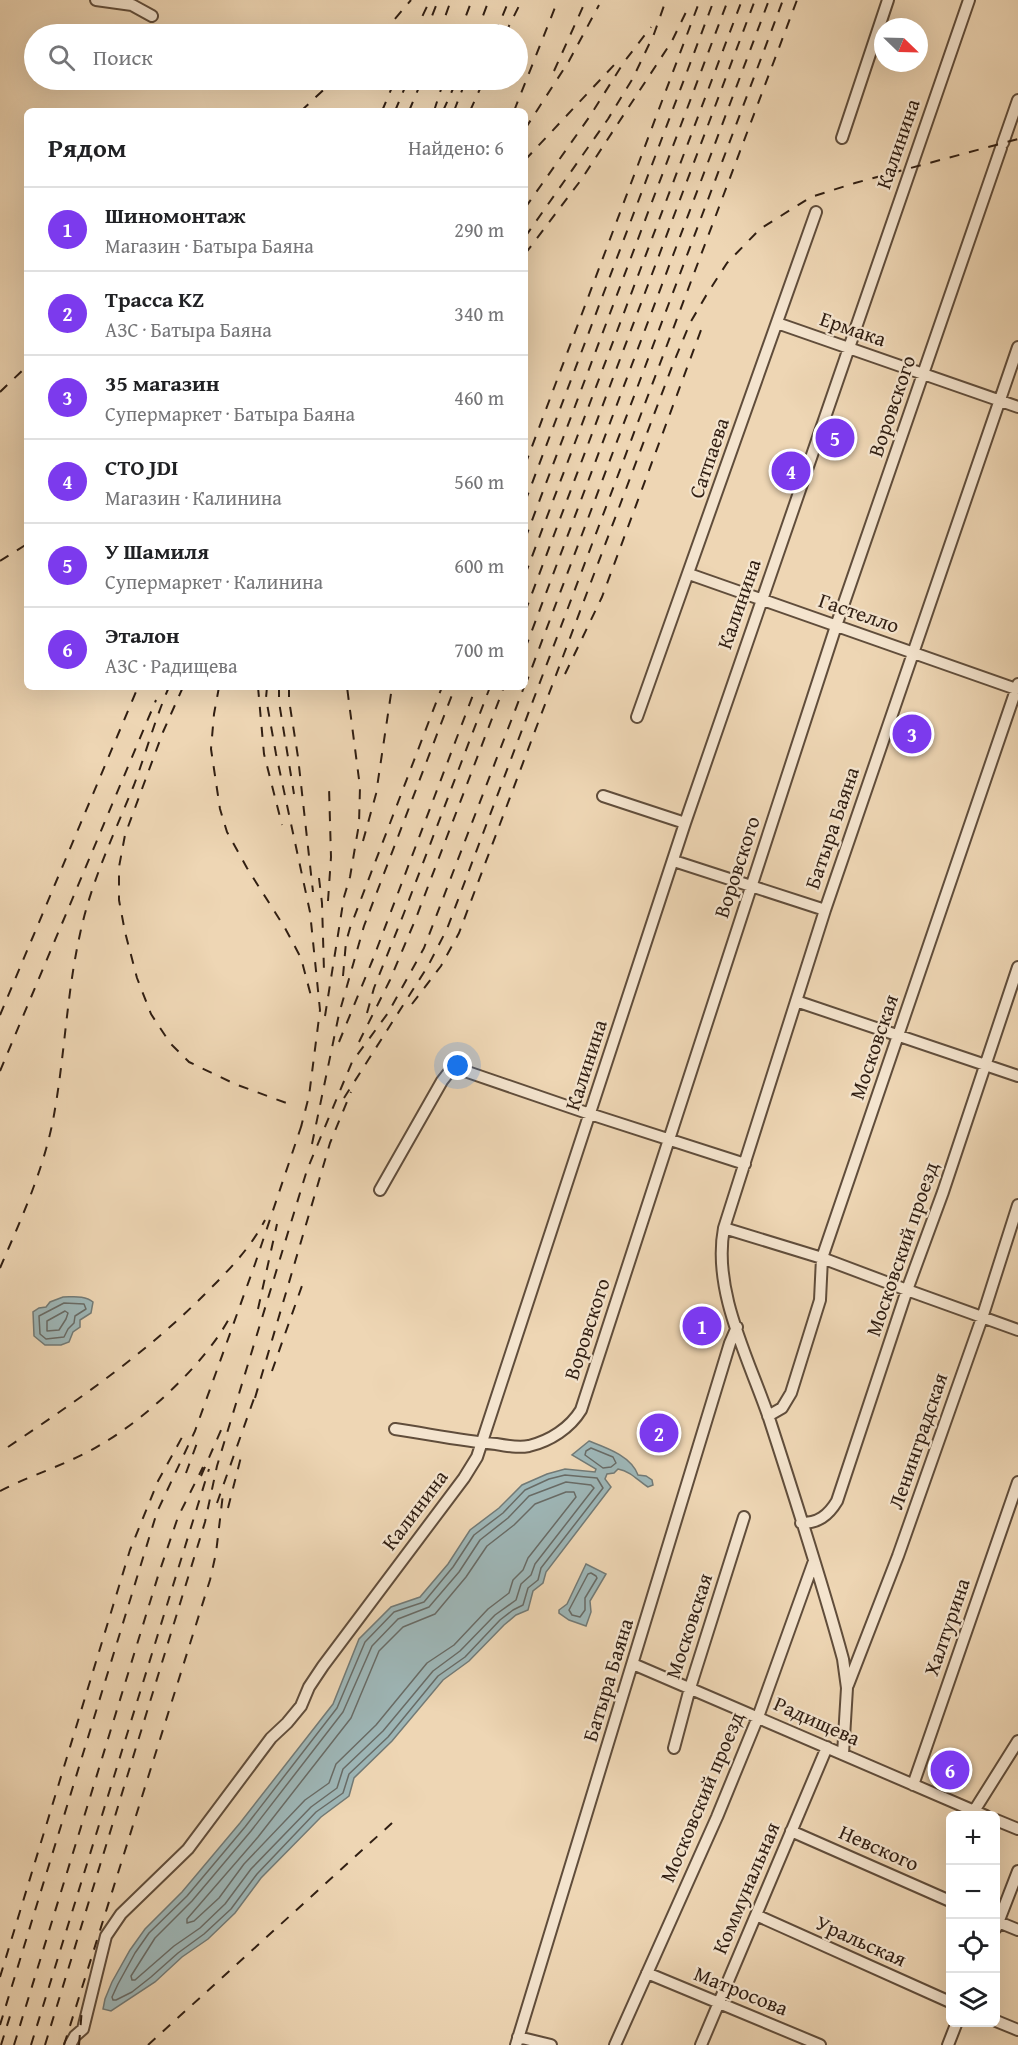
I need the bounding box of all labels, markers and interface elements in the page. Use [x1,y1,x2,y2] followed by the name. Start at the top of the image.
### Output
[874,18,928,72] north arrow
[24,24,528,90] search box
[45,41,78,74] icon: search
[93,41,153,73] text: Поиск
[868,94,927,193] street label: Калинина
[48,128,126,167] text: Рядом
[408,133,504,162] text: Найдено: 6
[105,199,245,231] text: Шиномонтаж
[62,215,73,244] text: 1
[454,215,504,244] text: 290 m
[105,231,314,260] text: Магазин · Батыра Баяна
[105,283,204,315] text: Трасса KZ
[62,299,73,328] text: 2
[454,299,504,328] text: 340 m
[816,303,890,354] street label: Ермака
[105,315,272,344] text: АЗС · Батыра Баяна
[860,351,923,461] street label: Воровского
[105,367,219,399] text: 35 магазин
[62,383,73,412] text: 3
[454,383,504,412] text: 460 m
[105,399,355,428] text: Супермаркет · Батыра Баяна
[680,413,737,502] street label: Сатпаева
[816,416,854,460] pin: 5
[772,448,810,494] pin: 4
[105,451,178,483] text: СТО JDI
[62,467,73,496] text: 4
[454,467,504,496] text: 560 m
[105,483,282,512] text: Магазин · Калинина
[105,535,209,567] text: У Шамиля
[62,551,73,580] text: 5
[454,551,504,580] text: 600 m
[709,554,768,653] street label: Калинина
[105,567,323,596] text: Супермаркет · Калинина
[815,584,904,641] street label: Гастелло
[105,619,180,651] text: Эталон
[62,635,73,664] text: 6
[454,635,504,664] text: 700 m
[105,651,238,680] text: АЗС · Радищева
[892,712,932,756] pin: 3
[796,763,867,893] street label: Батыра Баяна
[705,812,768,922] street label: Воровского
[841,990,906,1104] street label: Московская
[556,1015,615,1114] street label: Калинина
[443,1051,472,1080] your location
[857,1157,946,1340] street label: Московский проезд
[555,1274,618,1384] street label: Воровского
[682,1304,722,1348] pin: 1
[880,1368,956,1513] street label: Ленинградская
[640,1410,678,1456] pin: 2
[374,1463,455,1556] street label: Калинина
[657,1569,720,1683] street label: Московская
[915,1574,978,1680] street label: Халтурина
[574,1614,641,1745] street label: Батыра Баяна
[769,1688,865,1753] street label: Радищева
[652,1706,752,1887] street label: Московский проезд
[930,1748,970,1792] pin: 6
[946,1811,1000,2027] map controls
[946,1811,1000,1865] button: +
[834,1816,924,1879] street label: Невского
[704,1817,787,1959] street label: Коммунальная
[946,1865,1000,1919] button: −
[811,1907,912,1974] street label: Уральская
[946,1919,1000,1973] button: locate
[690,1958,793,2023] street label: Матросова
[946,1973,1000,2027] button: layers

